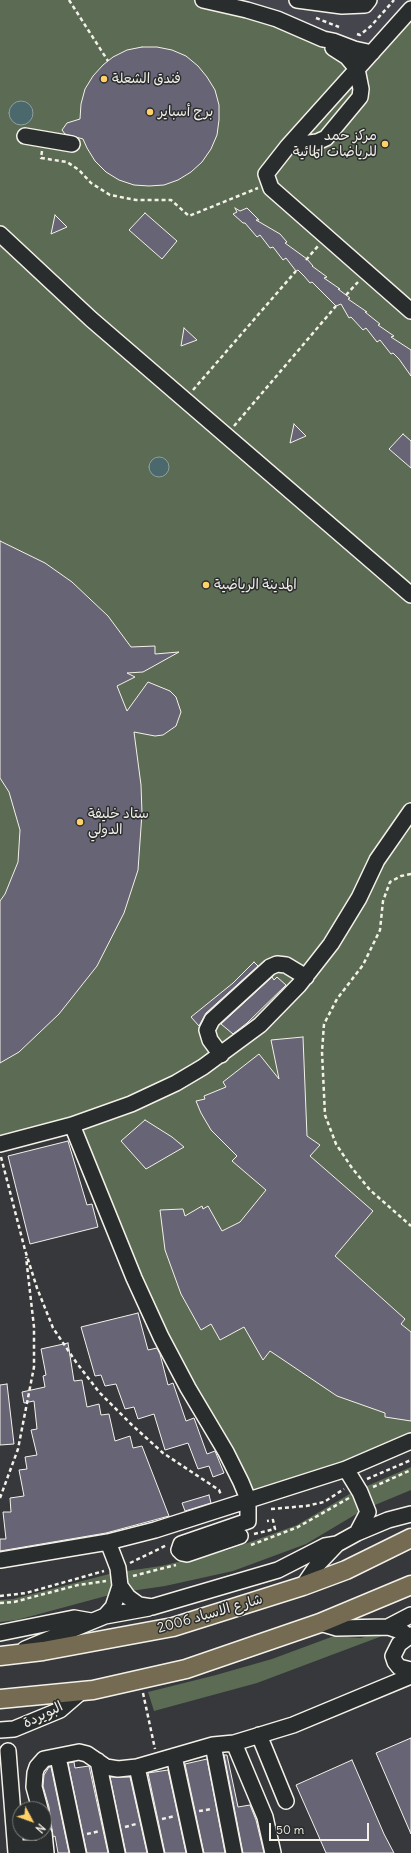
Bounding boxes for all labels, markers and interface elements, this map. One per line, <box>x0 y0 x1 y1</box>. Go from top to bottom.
place label: فندق الشعلة <box>112 71 181 87</box>
marker: فندق الشعلة <box>99 74 109 84</box>
place label: برج أسباير <box>158 104 213 120</box>
marker: برج أسباير <box>145 107 155 117</box>
place label: مركز حمد للرياضات المائية <box>293 128 377 160</box>
marker: مركز حمد للرياضات المائية <box>380 139 390 149</box>
place label: المدينة الرياضية <box>214 577 297 593</box>
marker: المدينة الرياضية <box>201 580 211 590</box>
place label: ستاد خليفة الدولي <box>88 806 149 838</box>
marker: ستاد خليفة الدولي <box>75 817 85 827</box>
street label: شارع الاسياد 2006 <box>155 1591 265 1637</box>
street label: البويردة <box>20 1698 66 1732</box>
north arrow <box>12 1801 52 1841</box>
scale bar <box>271 1815 371 1841</box>
text: N <box>33 1821 48 1836</box>
text: 50 m <box>276 1822 304 1837</box>

